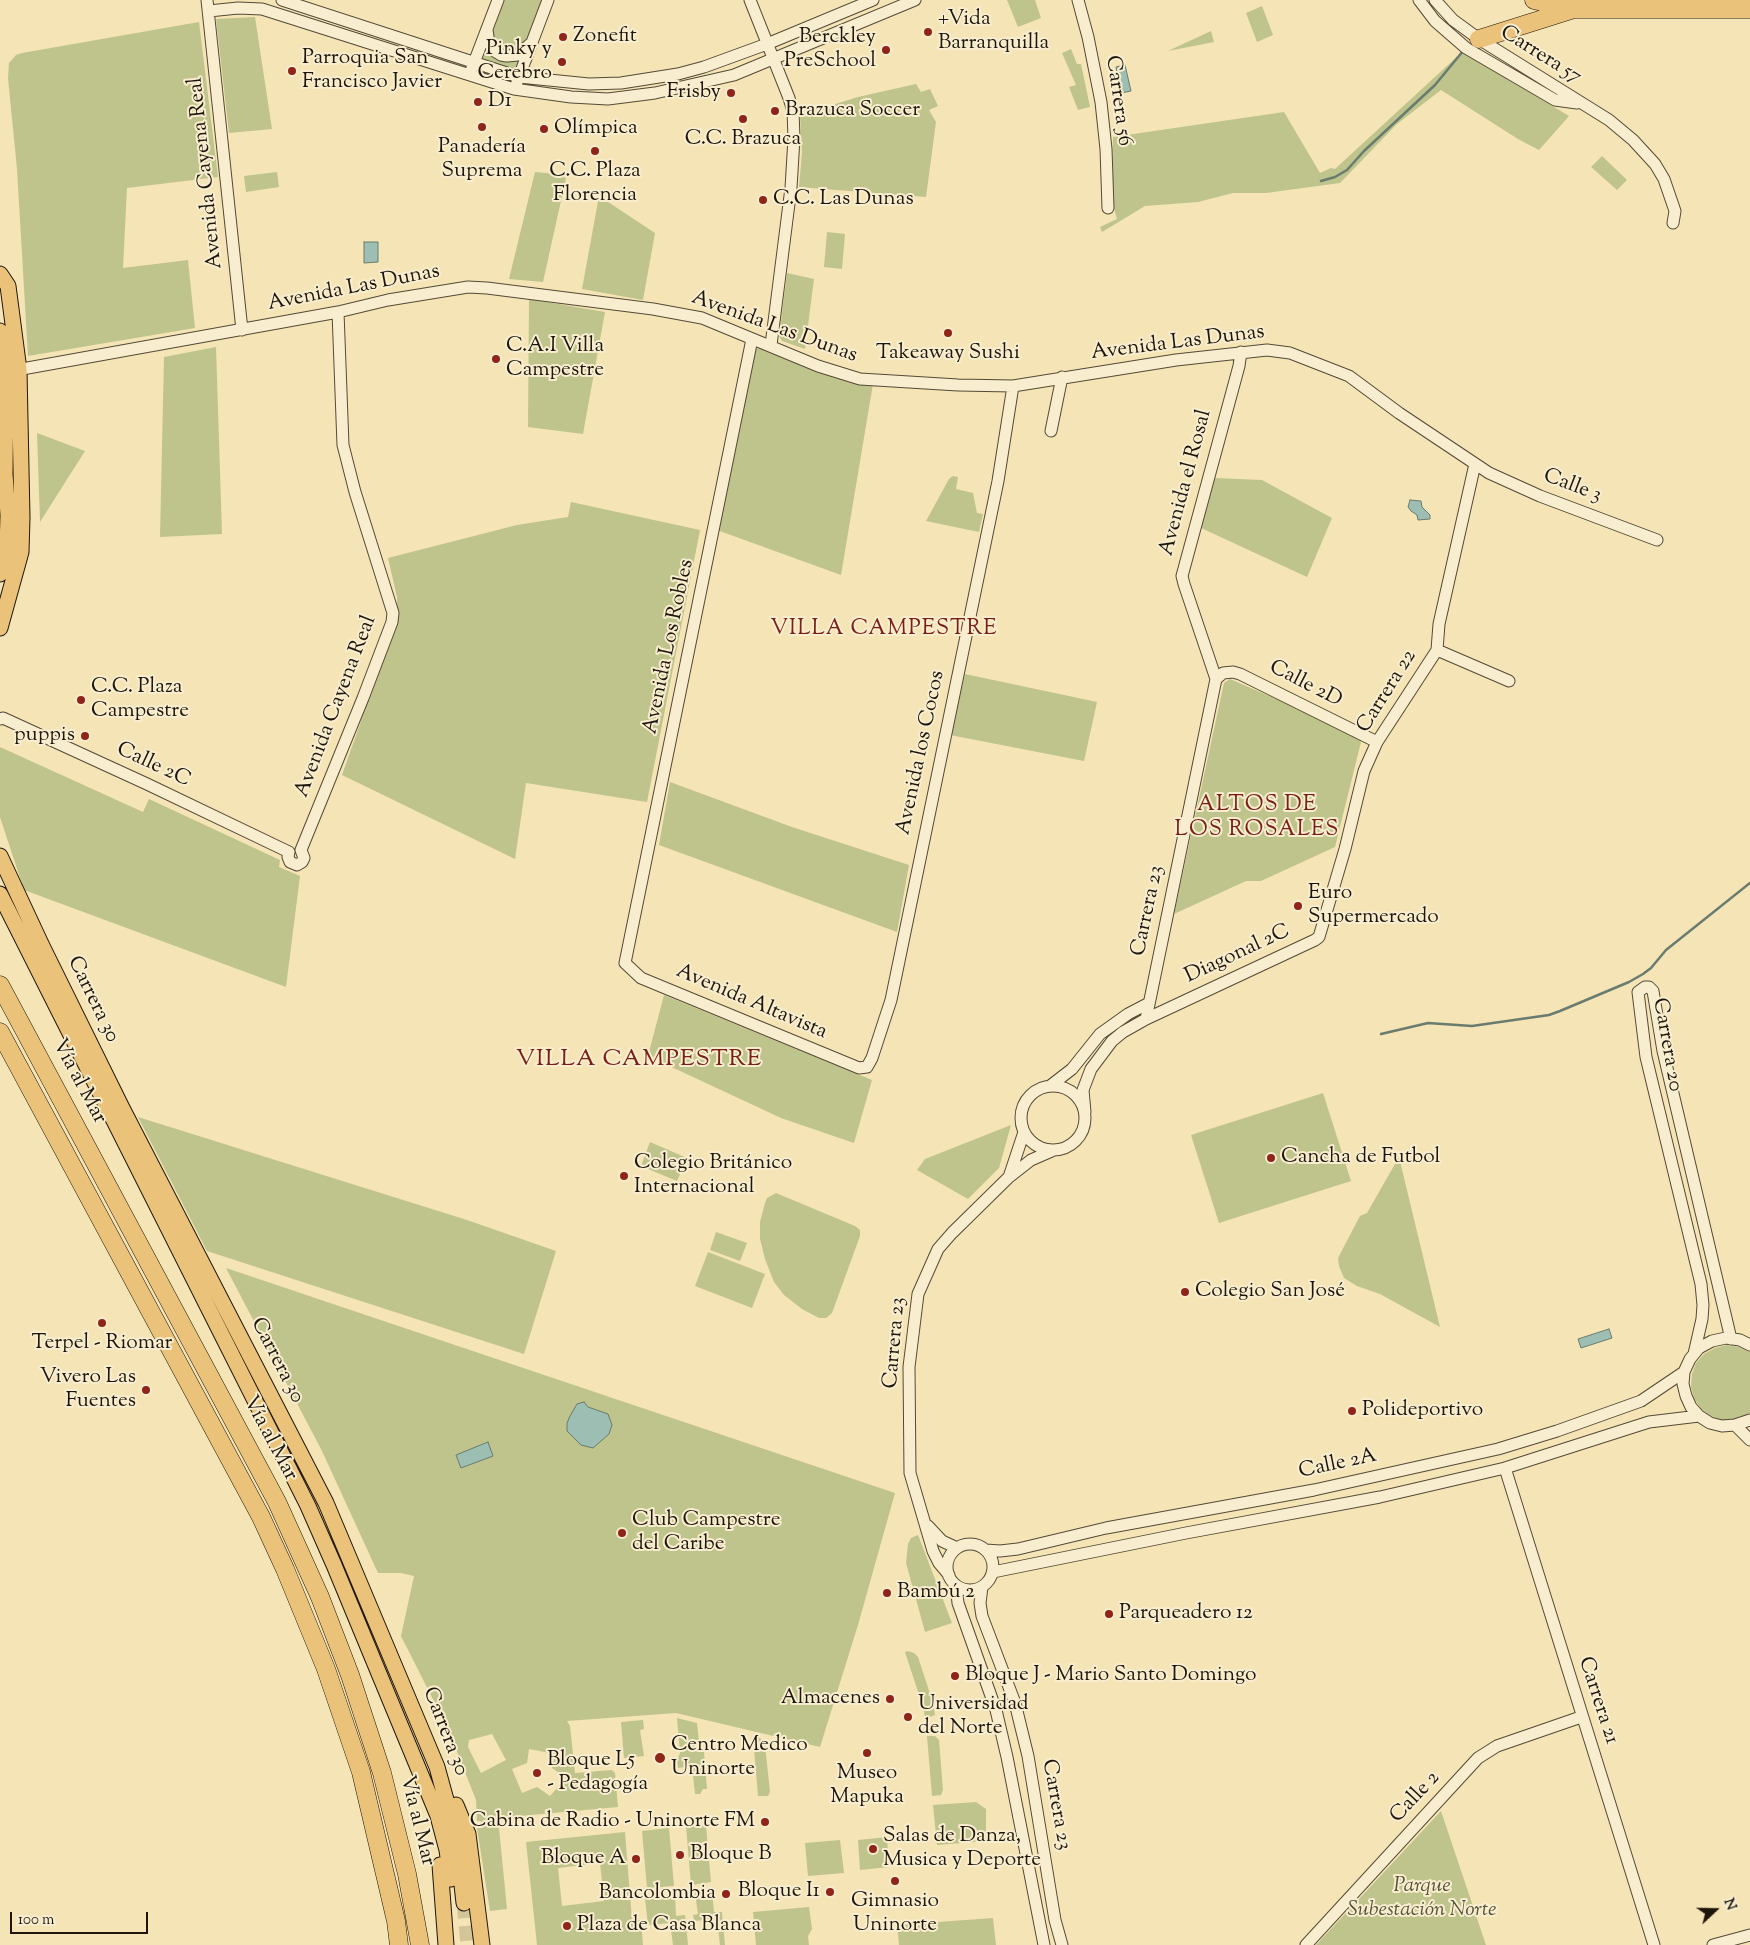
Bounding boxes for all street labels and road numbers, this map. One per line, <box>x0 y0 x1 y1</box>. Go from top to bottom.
street label: Carrera 57 <box>1495 21 1585 91</box>
street label: Carrera 56 <box>1098 54 1136 148</box>
street label: Avenida Cayena Real <box>184 76 230 270</box>
street label: Avenida Las Dunas <box>266 260 442 318</box>
street label: Avenida Las Dunas <box>688 286 860 370</box>
street label: Avenida Las Dunas <box>1090 321 1266 367</box>
street label: Avenida el Rosal <box>1155 407 1219 559</box>
street label: Calle 3 <box>1539 464 1605 510</box>
street label: Avenida Los Robles <box>639 557 701 737</box>
street label: Avenida Cayena Real <box>291 613 383 801</box>
street label: Carrera 22 <box>1353 646 1423 738</box>
street label: Calle 2D <box>1264 656 1346 714</box>
street label: Avenida los Cocos <box>892 669 952 837</box>
street label: Calle 2C <box>112 738 194 794</box>
street label: Carrera 23 <box>1127 863 1171 959</box>
street label: Diagonal 2C <box>1182 920 1294 990</box>
street label: Carrera 30 <box>60 953 124 1047</box>
street label: Avenida Altavista <box>672 960 830 1046</box>
street label: Carrera 20 <box>1645 996 1687 1094</box>
street label: Vía al Mar <box>45 1035 111 1129</box>
street label: Carrera 23 <box>879 1296 913 1390</box>
street label: Carrera 30 <box>244 1314 308 1408</box>
street label: Vía al Mar <box>236 1392 302 1486</box>
street label: Calle 2A <box>1297 1444 1379 1486</box>
street label: Carrera 21 <box>1571 1654 1623 1748</box>
street label: Carrera 30 <box>416 1684 472 1780</box>
street label: Carrera 23 <box>1035 1758 1075 1852</box>
street label: Calle 2 <box>1386 1767 1446 1829</box>
street label: Vía al Mar <box>393 1773 439 1869</box>

